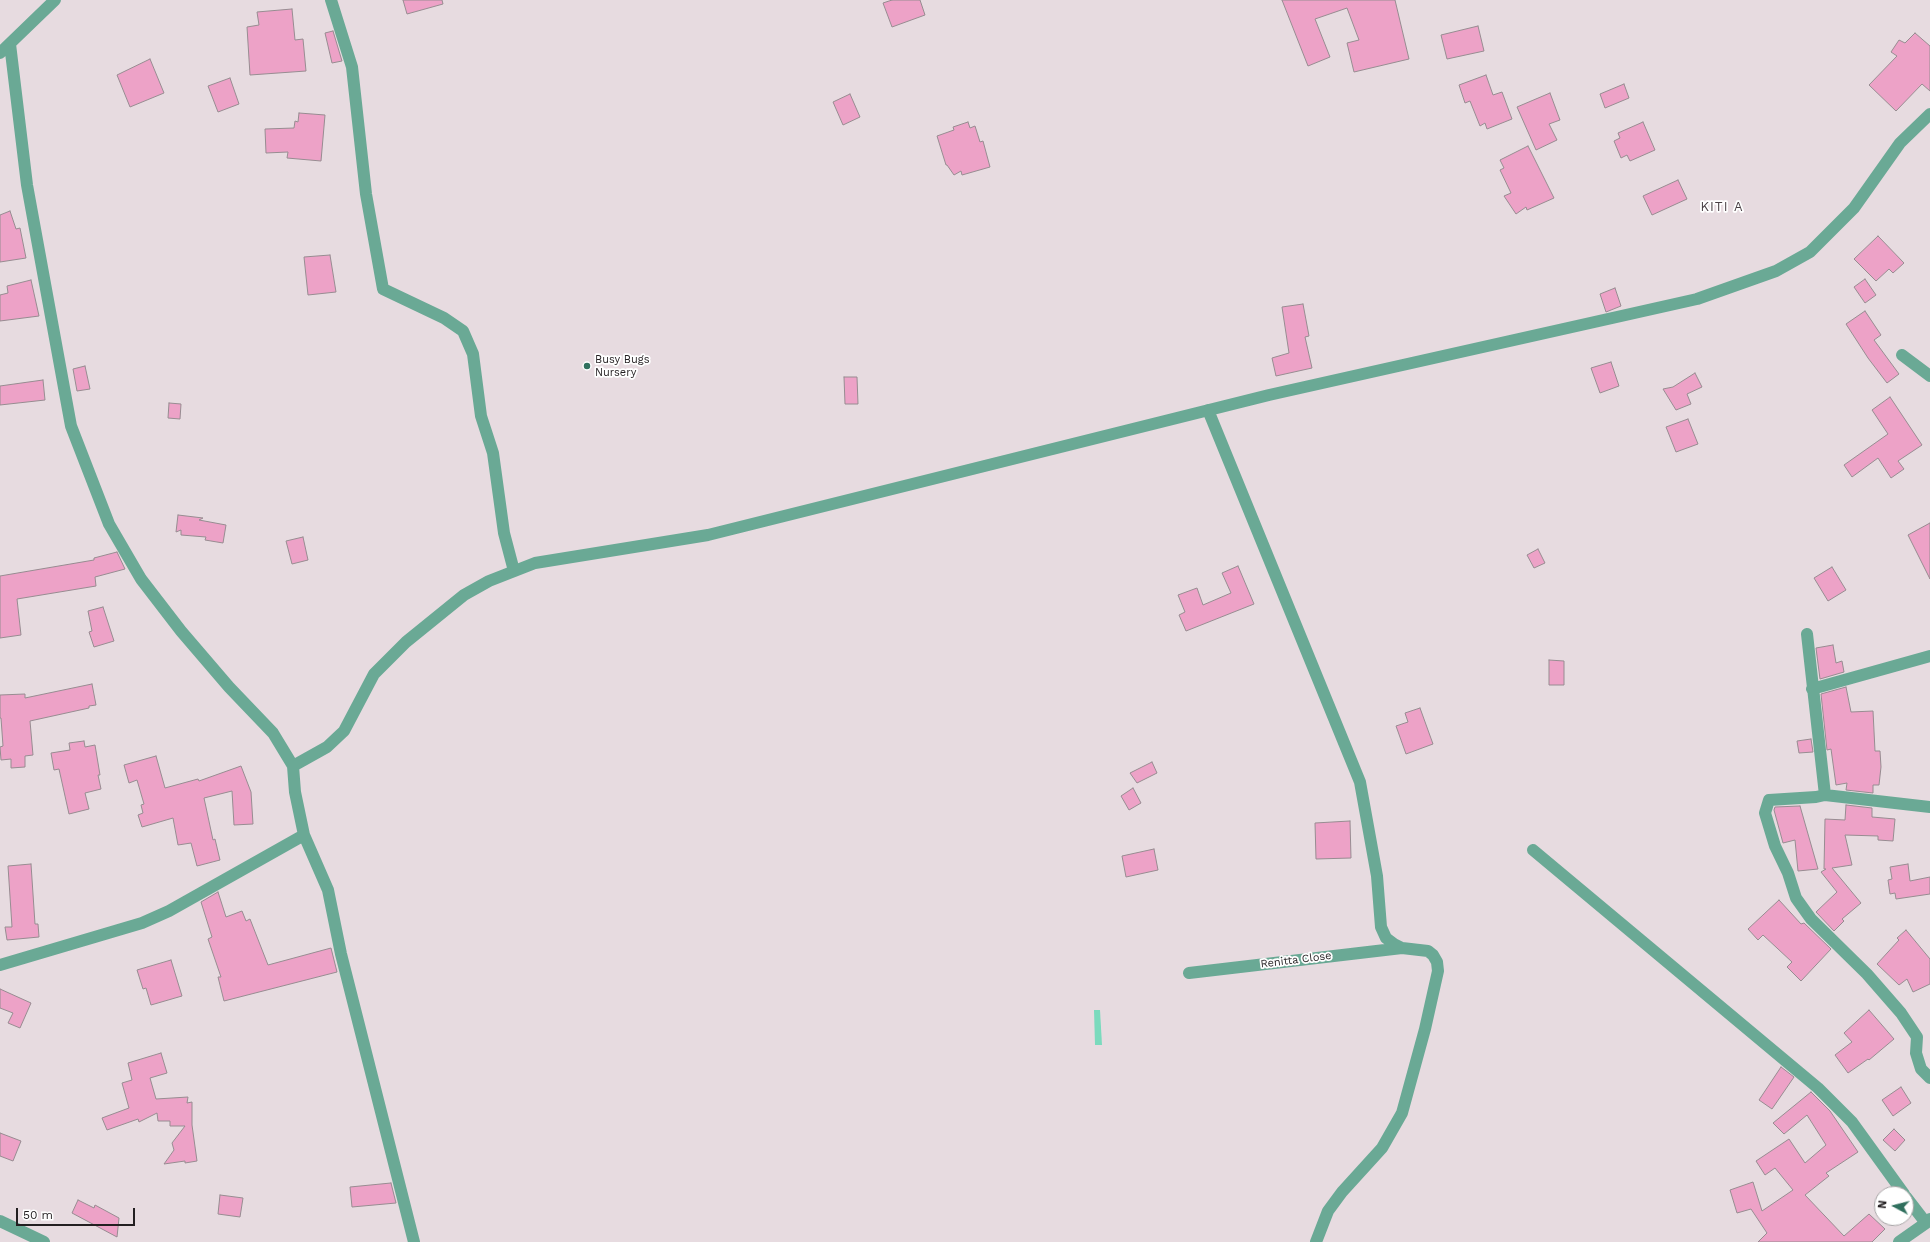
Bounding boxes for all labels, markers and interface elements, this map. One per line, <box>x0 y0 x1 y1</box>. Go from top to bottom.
district label: KITI A <box>1700 199 1744 215</box>
place label: Busy Bugs Nursery <box>595 353 649 379</box>
marker: Busy Bugs Nursery <box>582 361 592 371</box>
street label: Renitta Close <box>1260 949 1332 971</box>
north arrow <box>1874 1186 1914 1226</box>
scale bar <box>18 1200 137 1226</box>
text: N <box>1876 1200 1890 1209</box>
text: 50 m <box>23 1208 53 1222</box>

